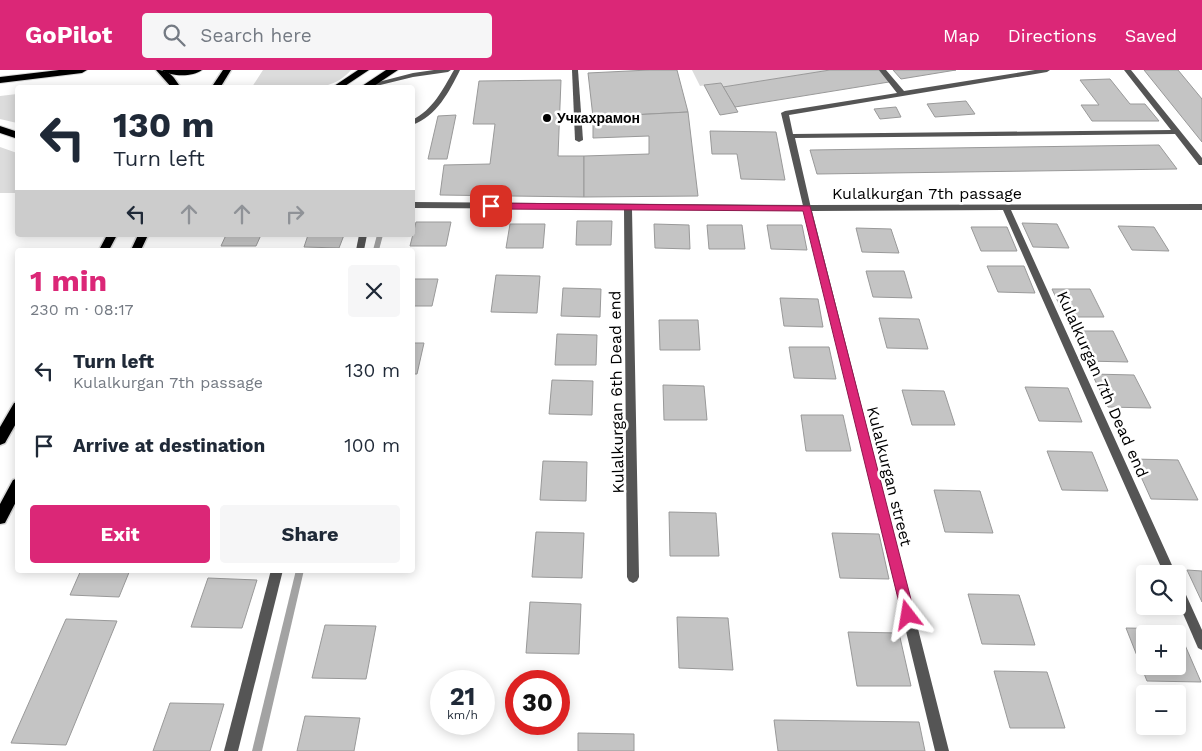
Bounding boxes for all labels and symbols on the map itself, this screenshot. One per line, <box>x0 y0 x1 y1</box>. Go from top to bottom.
place label: Учкахрамон <box>557 110 640 126</box>
marker: Учкахрамон <box>541 112 553 124</box>
street label: Kulalkurgan 7th passage <box>832 184 1022 203</box>
pin <box>470 185 512 227</box>
street label: Kulalkurgan 7th Dead end <box>1053 288 1152 480</box>
street label: Kulalkurgan 6th Dead end <box>605 290 628 494</box>
street label: Kulalkurgan street <box>863 404 916 548</box>
position arrow <box>881 588 933 640</box>
speed limit sign: 30 <box>505 670 570 735</box>

